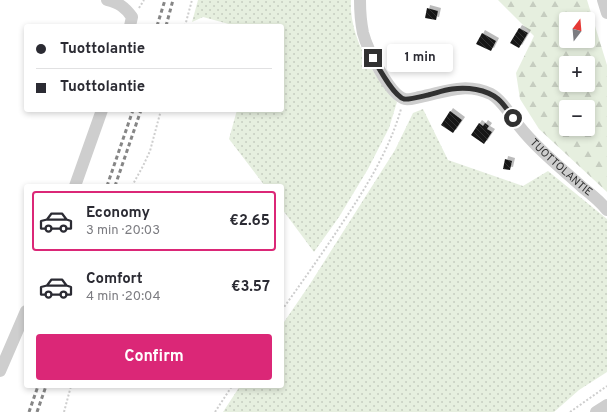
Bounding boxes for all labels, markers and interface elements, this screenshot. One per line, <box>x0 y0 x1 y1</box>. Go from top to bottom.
north arrow <box>559 12 595 48</box>
map controls <box>559 12 595 136</box>
text: Tuottolantie <box>60 40 145 59</box>
callout: 1 min <box>387 44 453 72</box>
route end <box>364 49 382 67</box>
text: 1 min <box>404 50 436 66</box>
button: + <box>559 56 595 92</box>
text: Tuottolantie <box>60 78 145 97</box>
button: − <box>559 100 595 136</box>
route start <box>504 109 522 127</box>
street label: TUOTTOLANTIE <box>527 136 595 199</box>
icon: car <box>38 203 74 239</box>
text: Economy <box>86 204 150 223</box>
text: €2.65 <box>229 212 270 231</box>
text: 3 min · 20:03 <box>86 223 160 239</box>
icon: car <box>38 269 74 305</box>
text: Comfort <box>86 270 143 289</box>
text: €3.57 <box>231 278 270 297</box>
text: 4 min · 20:04 <box>86 289 161 305</box>
button: Confirm <box>36 334 272 380</box>

